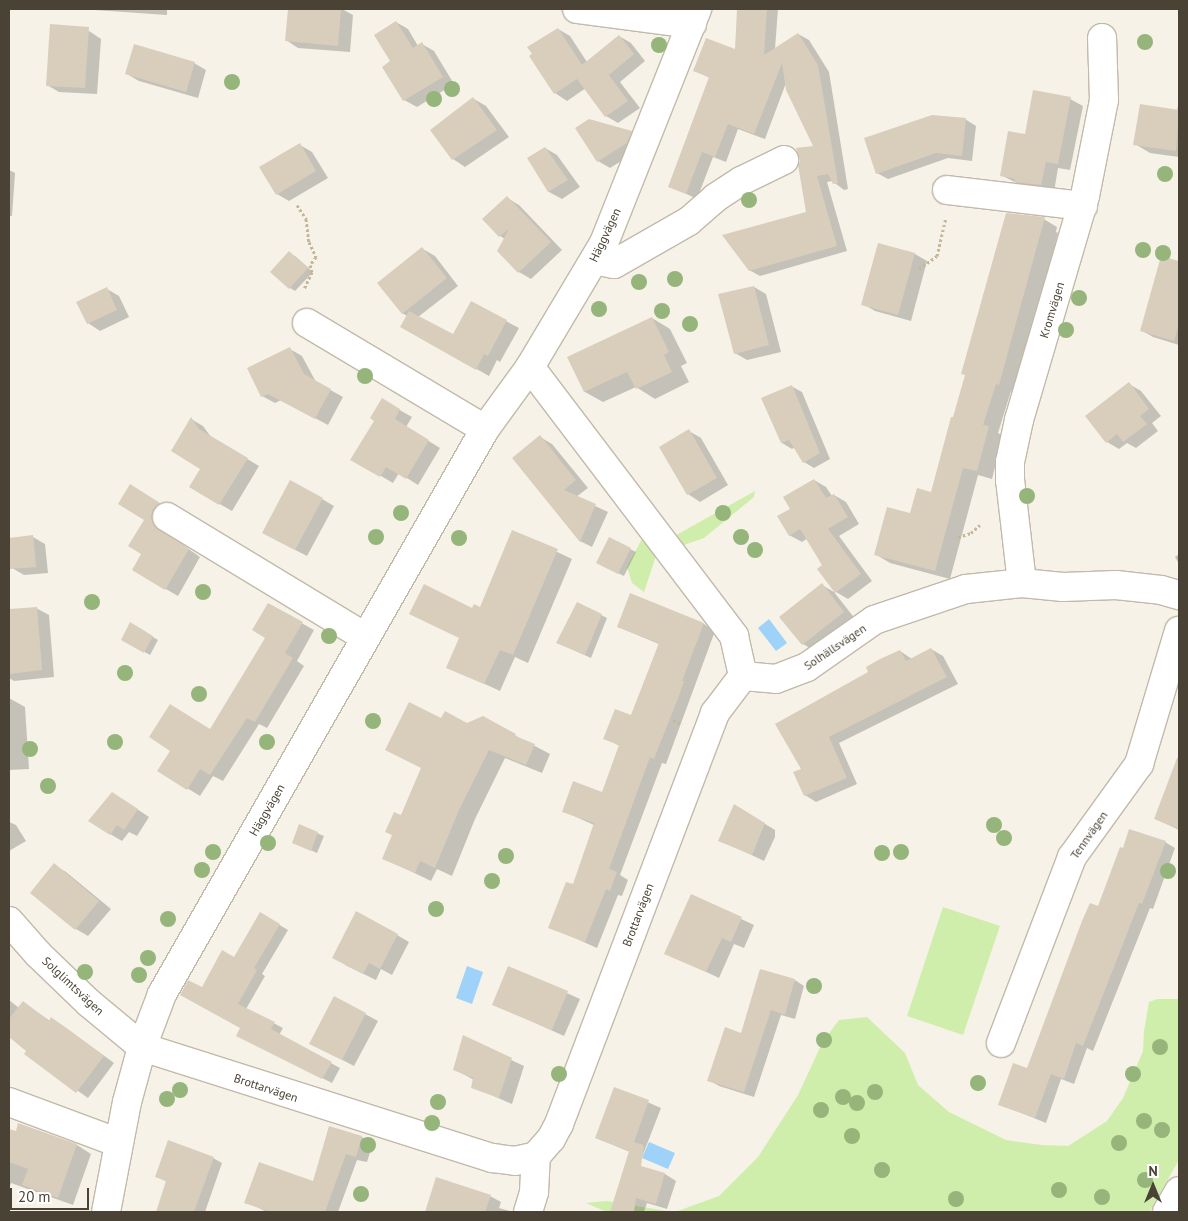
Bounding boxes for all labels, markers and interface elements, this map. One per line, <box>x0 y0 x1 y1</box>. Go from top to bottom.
street label: Häggvägen <box>586 206 624 264</box>
street label: Kromvägen <box>1037 280 1067 340</box>
street label: Solhällsvägen <box>801 621 869 673</box>
street label: Häggvägen <box>246 781 288 839</box>
street label: Tennvägen <box>1067 808 1111 862</box>
street label: Brottarvägen <box>619 881 657 949</box>
street label: Solglimtsvägen <box>39 954 107 1018</box>
street label: Brottarvägen <box>232 1071 300 1105</box>
north arrow <box>1128 1161 1178 1211</box>
text: N <box>1148 1162 1158 1180</box>
scale bar <box>12 1178 91 1210</box>
text: 20 m <box>18 1187 51 1206</box>

